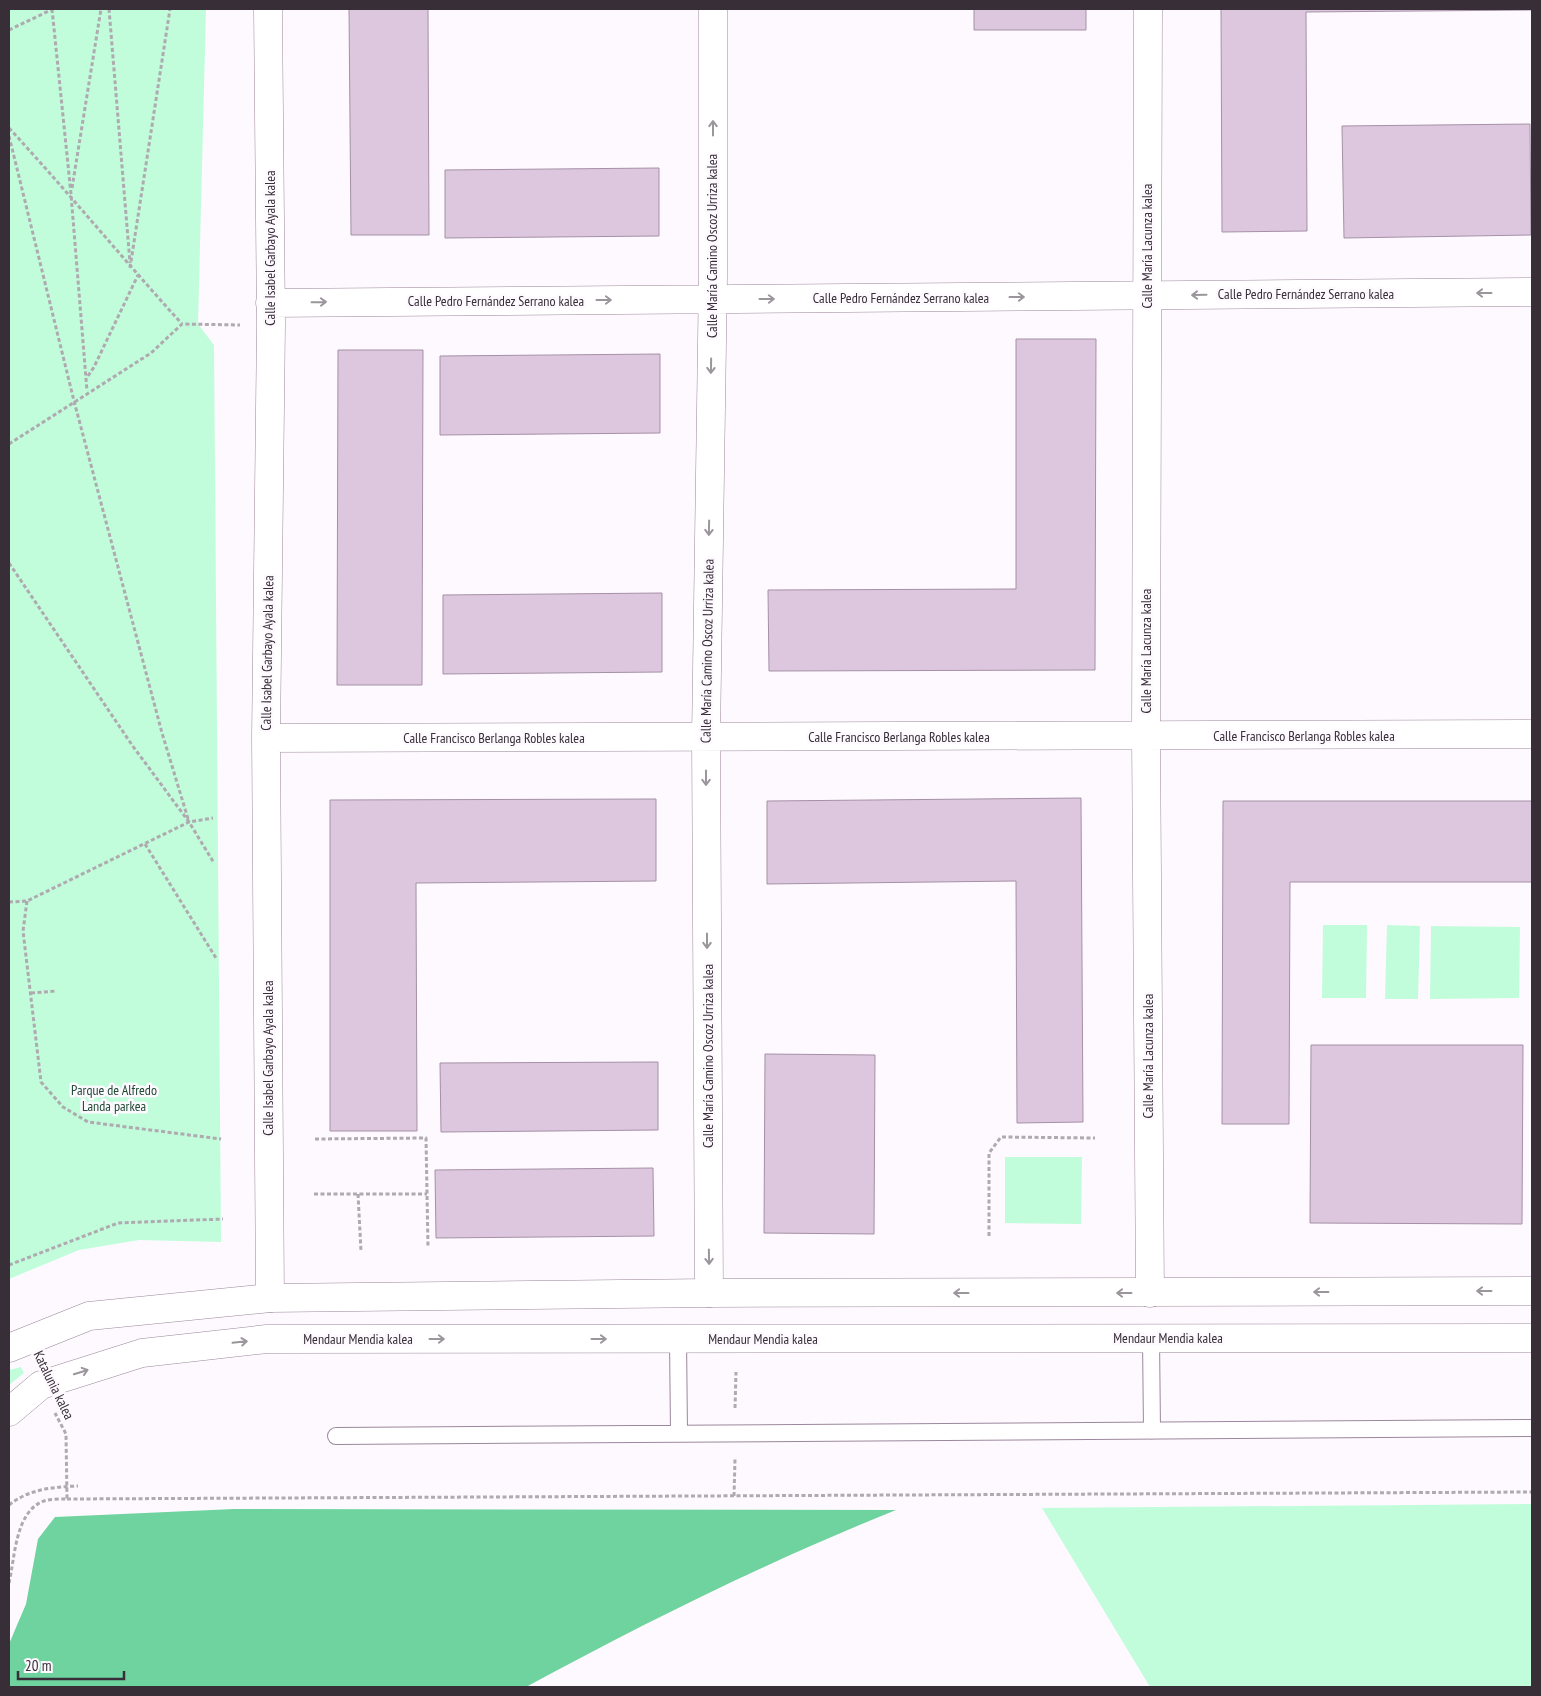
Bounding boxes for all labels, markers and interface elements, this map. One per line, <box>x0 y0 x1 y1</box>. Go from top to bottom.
one-way arrow <box>708 120 718 136</box>
street label: Calle María Camino Oscoz Urriza kalea <box>703 154 721 338</box>
street label: Calle Isabel Garbayo Ayala kalea <box>261 170 279 326</box>
street label: Calle María Lacunza kalea <box>1138 184 1156 308</box>
street label: Calle Pedro Fernández Serrano kalea <box>1218 285 1394 303</box>
one-way arrow <box>1476 288 1492 298</box>
street label: Calle Pedro Fernández Serrano kalea <box>813 289 989 307</box>
one-way arrow <box>1191 290 1207 300</box>
street label: Calle Pedro Fernández Serrano kalea <box>408 292 584 310</box>
one-way arrow <box>1008 292 1024 302</box>
one-way arrow <box>758 294 774 304</box>
one-way arrow <box>596 295 612 305</box>
one-way arrow <box>310 297 327 307</box>
one-way arrow <box>707 357 716 373</box>
one-way arrow <box>704 520 714 536</box>
street label: Calle María Camino Oscoz Urriza kalea <box>696 559 718 743</box>
street label: Calle Isabel Garbayo Ayala kalea <box>257 575 277 731</box>
street label: Calle María Lacunza kalea <box>1137 589 1155 713</box>
street label: Calle Francisco Berlanga Robles kalea <box>1213 727 1395 745</box>
street label: Calle Francisco Berlanga Robles kalea <box>808 728 990 746</box>
street label: Calle Francisco Berlanga Robles kalea <box>403 729 585 747</box>
one-way arrow <box>701 770 711 786</box>
one-way arrow <box>702 932 712 948</box>
street label: Calle María Camino Oscoz Urriza kalea <box>699 964 717 1148</box>
street label: Calle Isabel Garbayo Ayala kalea <box>259 980 277 1136</box>
street label: Calle María Lacunza kalea <box>1139 994 1157 1118</box>
park label: Parque de Alfredo Landa parkea <box>71 1081 157 1115</box>
one-way arrow <box>704 1249 714 1265</box>
one-way arrow <box>1476 1286 1492 1296</box>
one-way arrow <box>1313 1287 1330 1297</box>
one-way arrow <box>953 1288 970 1298</box>
one-way arrow <box>1116 1288 1132 1298</box>
street label: Mendaur Mendia kalea <box>1113 1329 1223 1347</box>
street label: Mendaur Mendia kalea <box>303 1330 413 1348</box>
street label: Mendaur Mendia kalea <box>708 1330 818 1348</box>
one-way arrow <box>428 1334 445 1344</box>
one-way arrow <box>591 1334 607 1344</box>
one-way arrow <box>231 1337 247 1347</box>
street label: Katalunia kalea <box>30 1348 78 1422</box>
one-way arrow <box>72 1367 88 1377</box>
scale bar <box>18 1648 124 1680</box>
text: 20 m <box>25 1656 51 1675</box>

